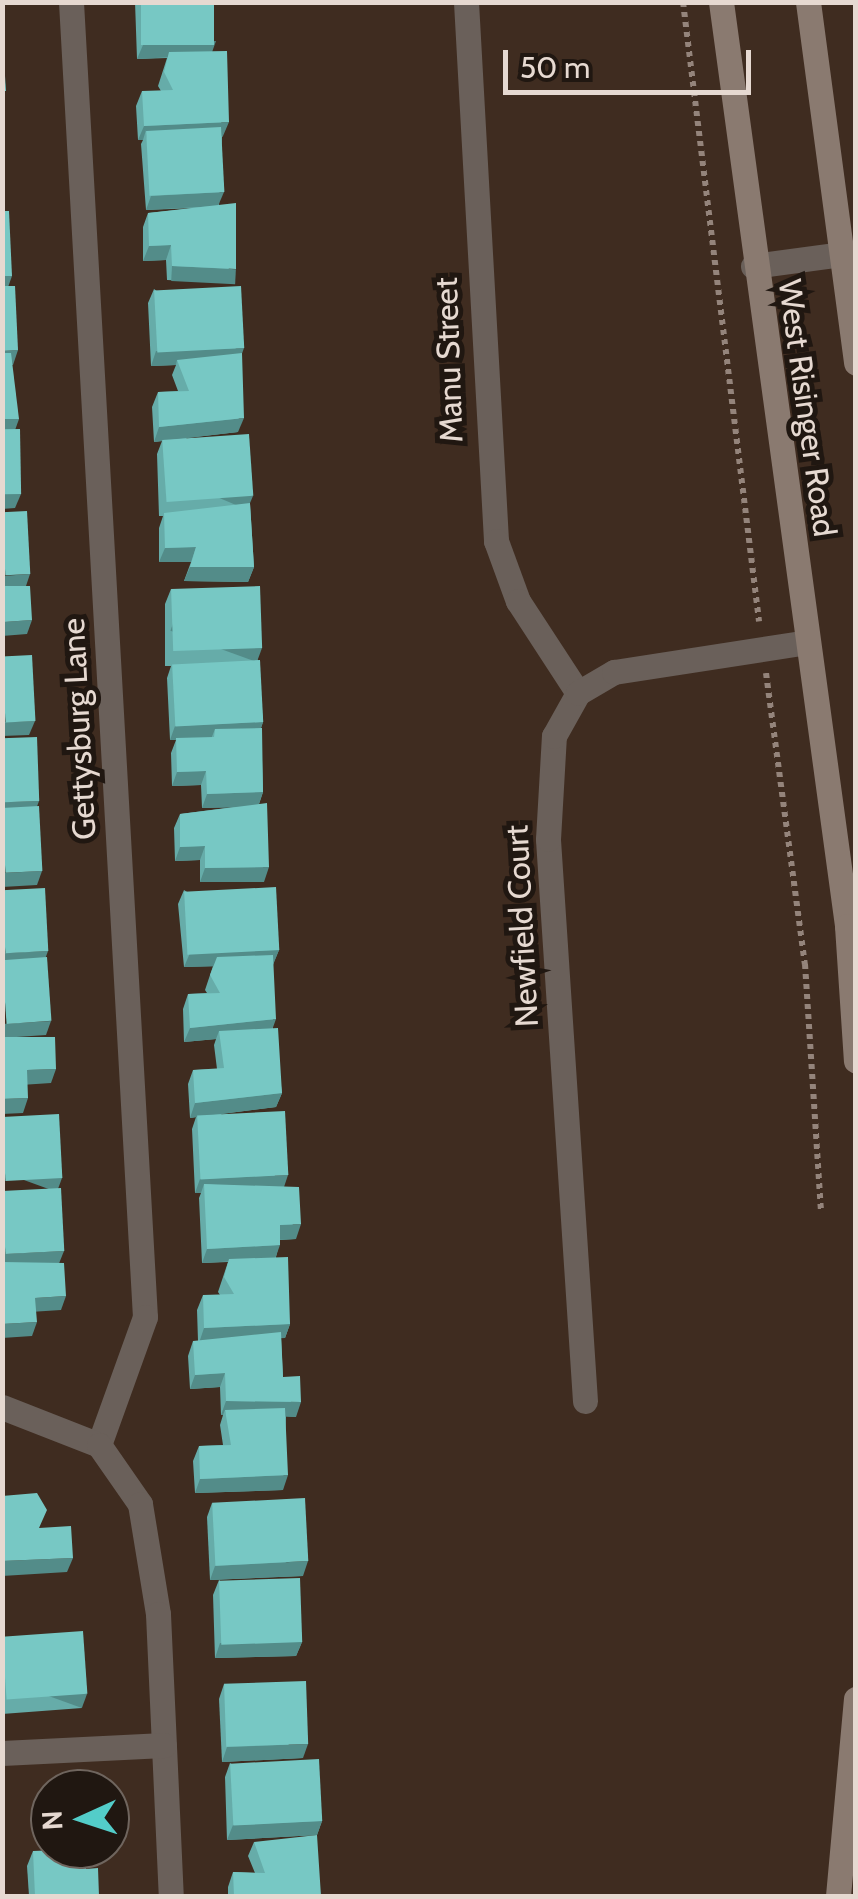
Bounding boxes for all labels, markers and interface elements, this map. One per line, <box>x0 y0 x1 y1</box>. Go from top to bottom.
scale bar <box>508 30 756 92</box>
text: 50 m <box>520 49 590 86</box>
street label: Manu Street <box>427 277 471 443</box>
street label: West Risinger Road <box>770 277 844 539</box>
street label: Gettysburg Lane <box>54 617 104 841</box>
street label: Newfield Court <box>498 824 546 1028</box>
north arrow <box>30 1769 130 1869</box>
text: N <box>35 1810 70 1831</box>

